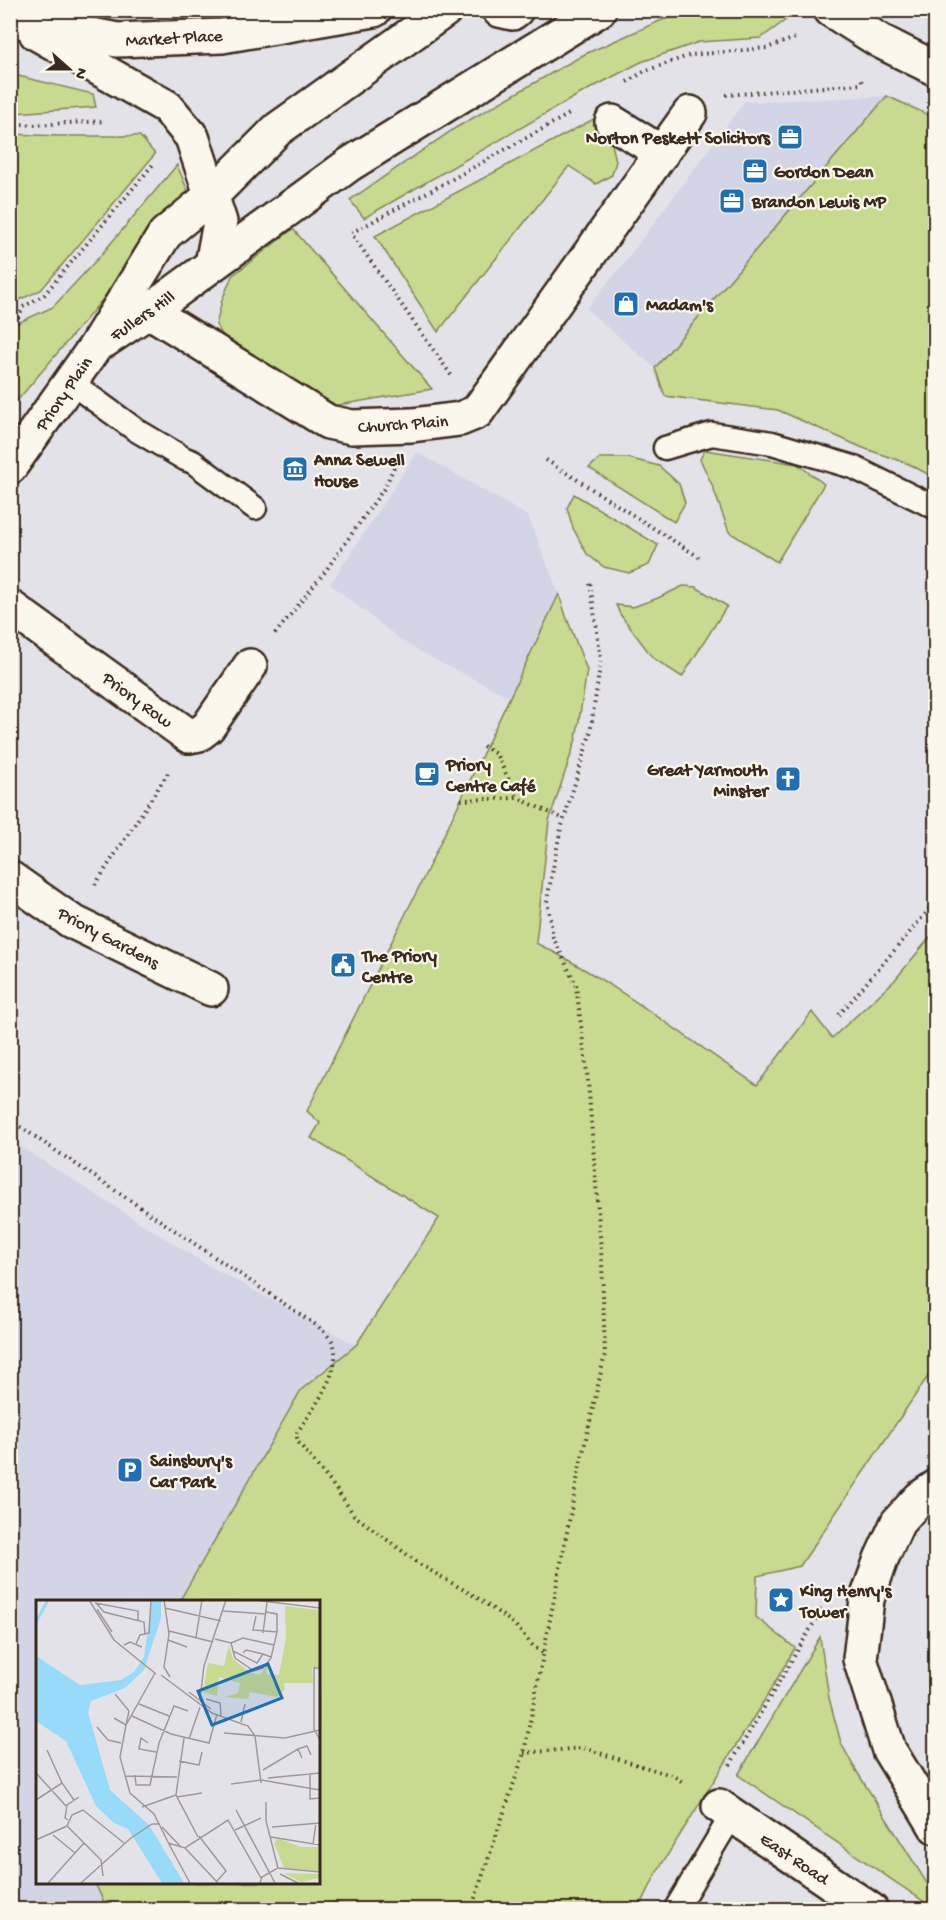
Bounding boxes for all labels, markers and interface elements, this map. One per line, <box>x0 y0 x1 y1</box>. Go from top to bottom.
street label: Market Place <box>125 26 224 53</box>
north arrow <box>39 39 99 99</box>
text: N <box>69 65 90 82</box>
office icon: Norton Peskett Solicitors <box>775 122 805 152</box>
place label: Norton Peskett Solicitors <box>586 129 771 150</box>
office icon: Gordon Dean <box>740 156 770 186</box>
place label: Gordon Dean <box>774 163 874 184</box>
office icon: Brandon Lewis MP <box>717 186 747 216</box>
place label: Brandon Lewis MP <box>751 193 887 214</box>
street label: Fullers Hill <box>106 287 180 348</box>
shop icon: Madam's <box>611 289 641 319</box>
place label: Madam's <box>646 296 714 317</box>
street label: Priory Plain <box>31 353 98 436</box>
street label: Church Plain <box>357 412 450 439</box>
place label: Anna Sewell House <box>313 451 405 493</box>
museum icon: Anna Sewell House <box>280 454 310 484</box>
street label: Priory Row <box>96 668 176 734</box>
place label: Priory Centre Café <box>445 756 536 798</box>
cafe icon: Priory Centre Café <box>412 759 442 789</box>
place label: Great Yarmouth Minster <box>647 761 771 803</box>
church icon: Great Yarmouth Minster <box>773 764 803 794</box>
street label: Priory Gardens <box>53 903 163 975</box>
place label: The Priory Centre <box>360 947 437 989</box>
public building icon: The Priory Centre <box>328 950 358 980</box>
place label: Sainsbury's Car Park <box>149 1452 233 1494</box>
parking icon: Sainsbury's Car Park <box>115 1455 145 1485</box>
place label: King Henry's Tower <box>798 1582 893 1624</box>
place icon: King Henry's Tower <box>766 1585 796 1615</box>
inset map <box>36 1600 320 1884</box>
street label: East Road <box>755 1829 833 1892</box>

